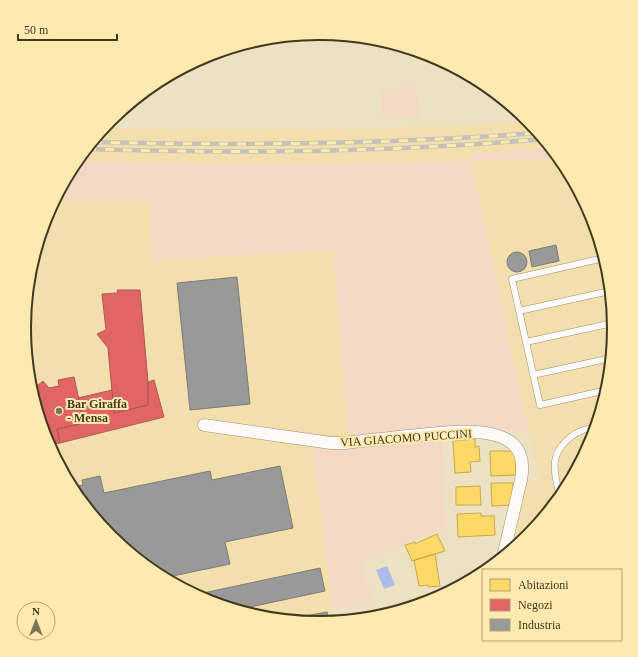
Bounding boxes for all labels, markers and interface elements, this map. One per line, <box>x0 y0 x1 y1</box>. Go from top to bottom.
scale bar <box>18 16 117 42</box>
text: 50 m <box>24 23 49 37</box>
place label: Bar Giraffa - Mensa <box>67 397 127 425</box>
marker: Bar Giraffa - Mensa <box>54 406 64 416</box>
street label: VIA GIACOMO PUCCINI <box>340 426 472 450</box>
legend <box>482 569 622 641</box>
text: Abitazioni <box>518 578 569 592</box>
text: Negozi <box>518 598 553 612</box>
north arrow <box>16 601 56 641</box>
text: N <box>32 605 40 617</box>
text: Industria <box>518 618 561 632</box>

